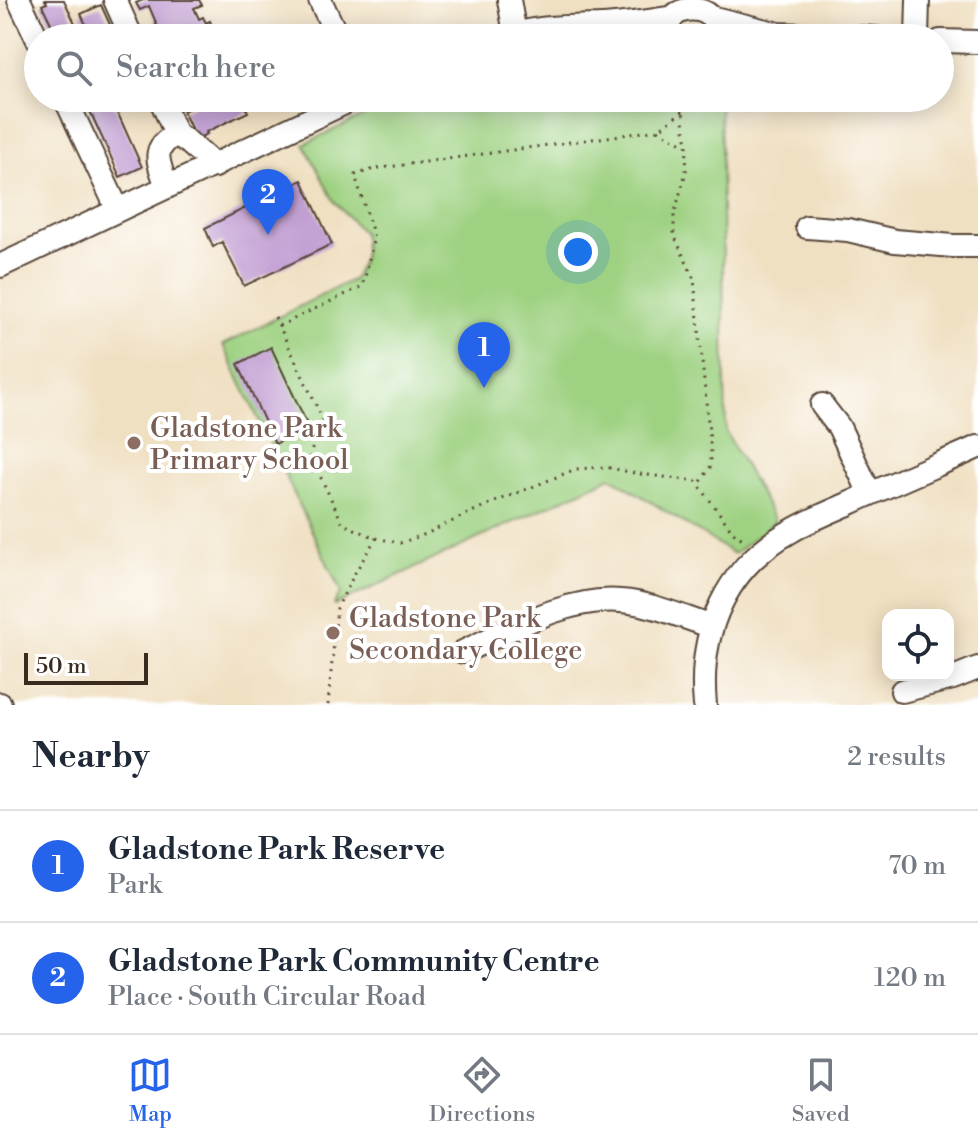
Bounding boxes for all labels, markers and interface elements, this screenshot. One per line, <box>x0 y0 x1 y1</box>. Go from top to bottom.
search box <box>24 24 954 112</box>
icon: search <box>52 46 96 90</box>
text: Search here <box>116 49 276 87</box>
pin: 2 <box>242 169 294 235</box>
your location <box>558 232 598 272</box>
pin: 1 <box>458 322 510 388</box>
place label: Gladstone Park Primary School <box>150 411 349 478</box>
marker: Gladstone Park Primary School <box>125 434 143 452</box>
place label: Gladstone Park Secondary College <box>349 601 582 668</box>
map controls <box>882 609 954 681</box>
button: locate <box>882 609 954 681</box>
marker: Gladstone Park Secondary College <box>324 624 342 642</box>
scale bar <box>24 649 148 685</box>
text: 50 m <box>36 653 87 680</box>
text: Nearby <box>32 736 150 778</box>
text: 2 results <box>847 741 946 773</box>
text: Gladstone Park Reserve <box>108 831 445 869</box>
text: 1 <box>52 850 64 882</box>
text: 70 m <box>888 850 946 882</box>
text: Park <box>108 869 162 901</box>
text: Gladstone Park Community Centre <box>108 943 600 981</box>
text: 2 <box>50 962 66 994</box>
text: 120 m <box>874 962 946 994</box>
text: Place · South Circular Road <box>108 981 426 1013</box>
tab: Map <box>128 1053 172 1128</box>
tab: Directions <box>429 1053 535 1128</box>
tab: Saved <box>792 1053 850 1128</box>

